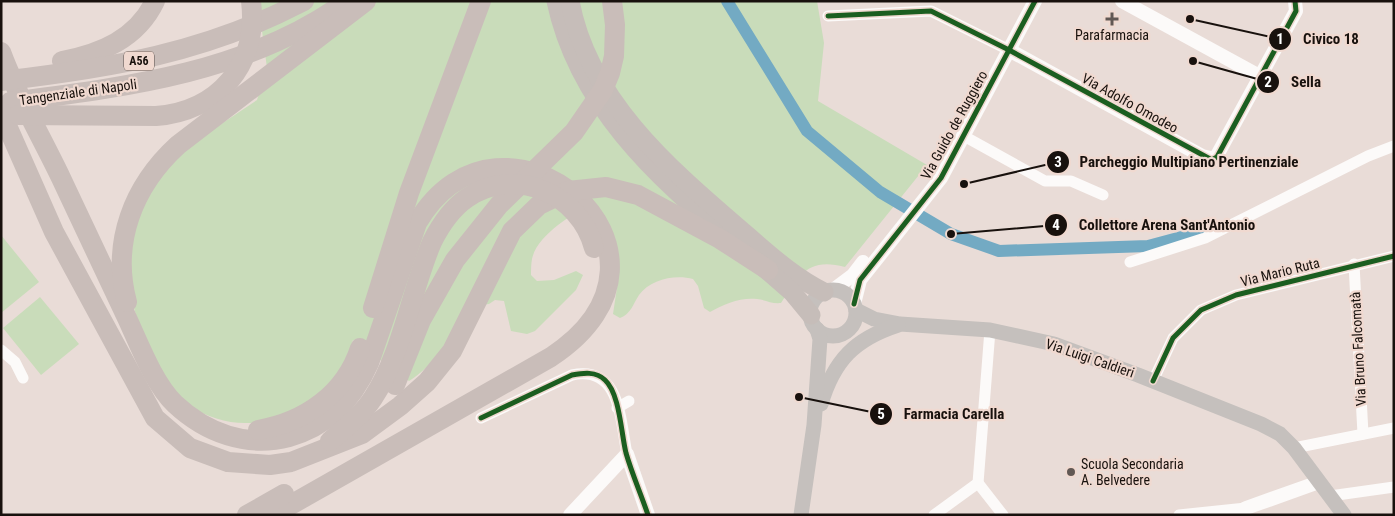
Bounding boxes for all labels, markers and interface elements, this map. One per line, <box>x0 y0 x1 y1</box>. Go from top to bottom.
marker: Parafarmacia <box>1106 13 1118 25</box>
callout: Civico 18 <box>1268 24 1369 54</box>
place label: Parafarmacia <box>1075 27 1149 43</box>
text: 1 <box>1276 30 1284 48</box>
text: Civico 18 <box>1303 30 1359 48</box>
road number: A56 <box>124 51 154 70</box>
callout: Sella <box>1256 67 1331 97</box>
street label: Via Guido de Ruggiero <box>917 68 991 182</box>
street label: Via Adolfo Omodeo <box>1079 70 1181 136</box>
text: 2 <box>1264 73 1272 91</box>
text: Sella <box>1291 73 1321 91</box>
street label: Tangenziale di Napoli <box>18 76 138 108</box>
callout: Parcheggio Multipiano Pertinenziale <box>1045 147 1309 177</box>
text: 3 <box>1054 153 1062 171</box>
text: Parcheggio Multipiano Pertinenziale <box>1080 153 1298 171</box>
callout: Collettore Arena Sant'Antonio <box>1044 210 1266 240</box>
text: 4 <box>1052 216 1060 234</box>
text: Collettore Arena Sant'Antonio <box>1079 216 1255 234</box>
street label: Via Mario Ruta <box>1239 254 1321 290</box>
street label: Via Bruno Falcomatà <box>1347 291 1369 407</box>
street label: Via Luigi Caldieri <box>1044 335 1136 381</box>
callout: Farmacia Carella <box>869 399 1014 429</box>
text: 5 <box>877 405 885 423</box>
text: Farmacia Carella <box>904 405 1004 423</box>
place label: Scuola Secondaria A. Belvedere <box>1081 456 1184 488</box>
marker: Scuola Secondaria A. Belvedere <box>1065 466 1077 478</box>

